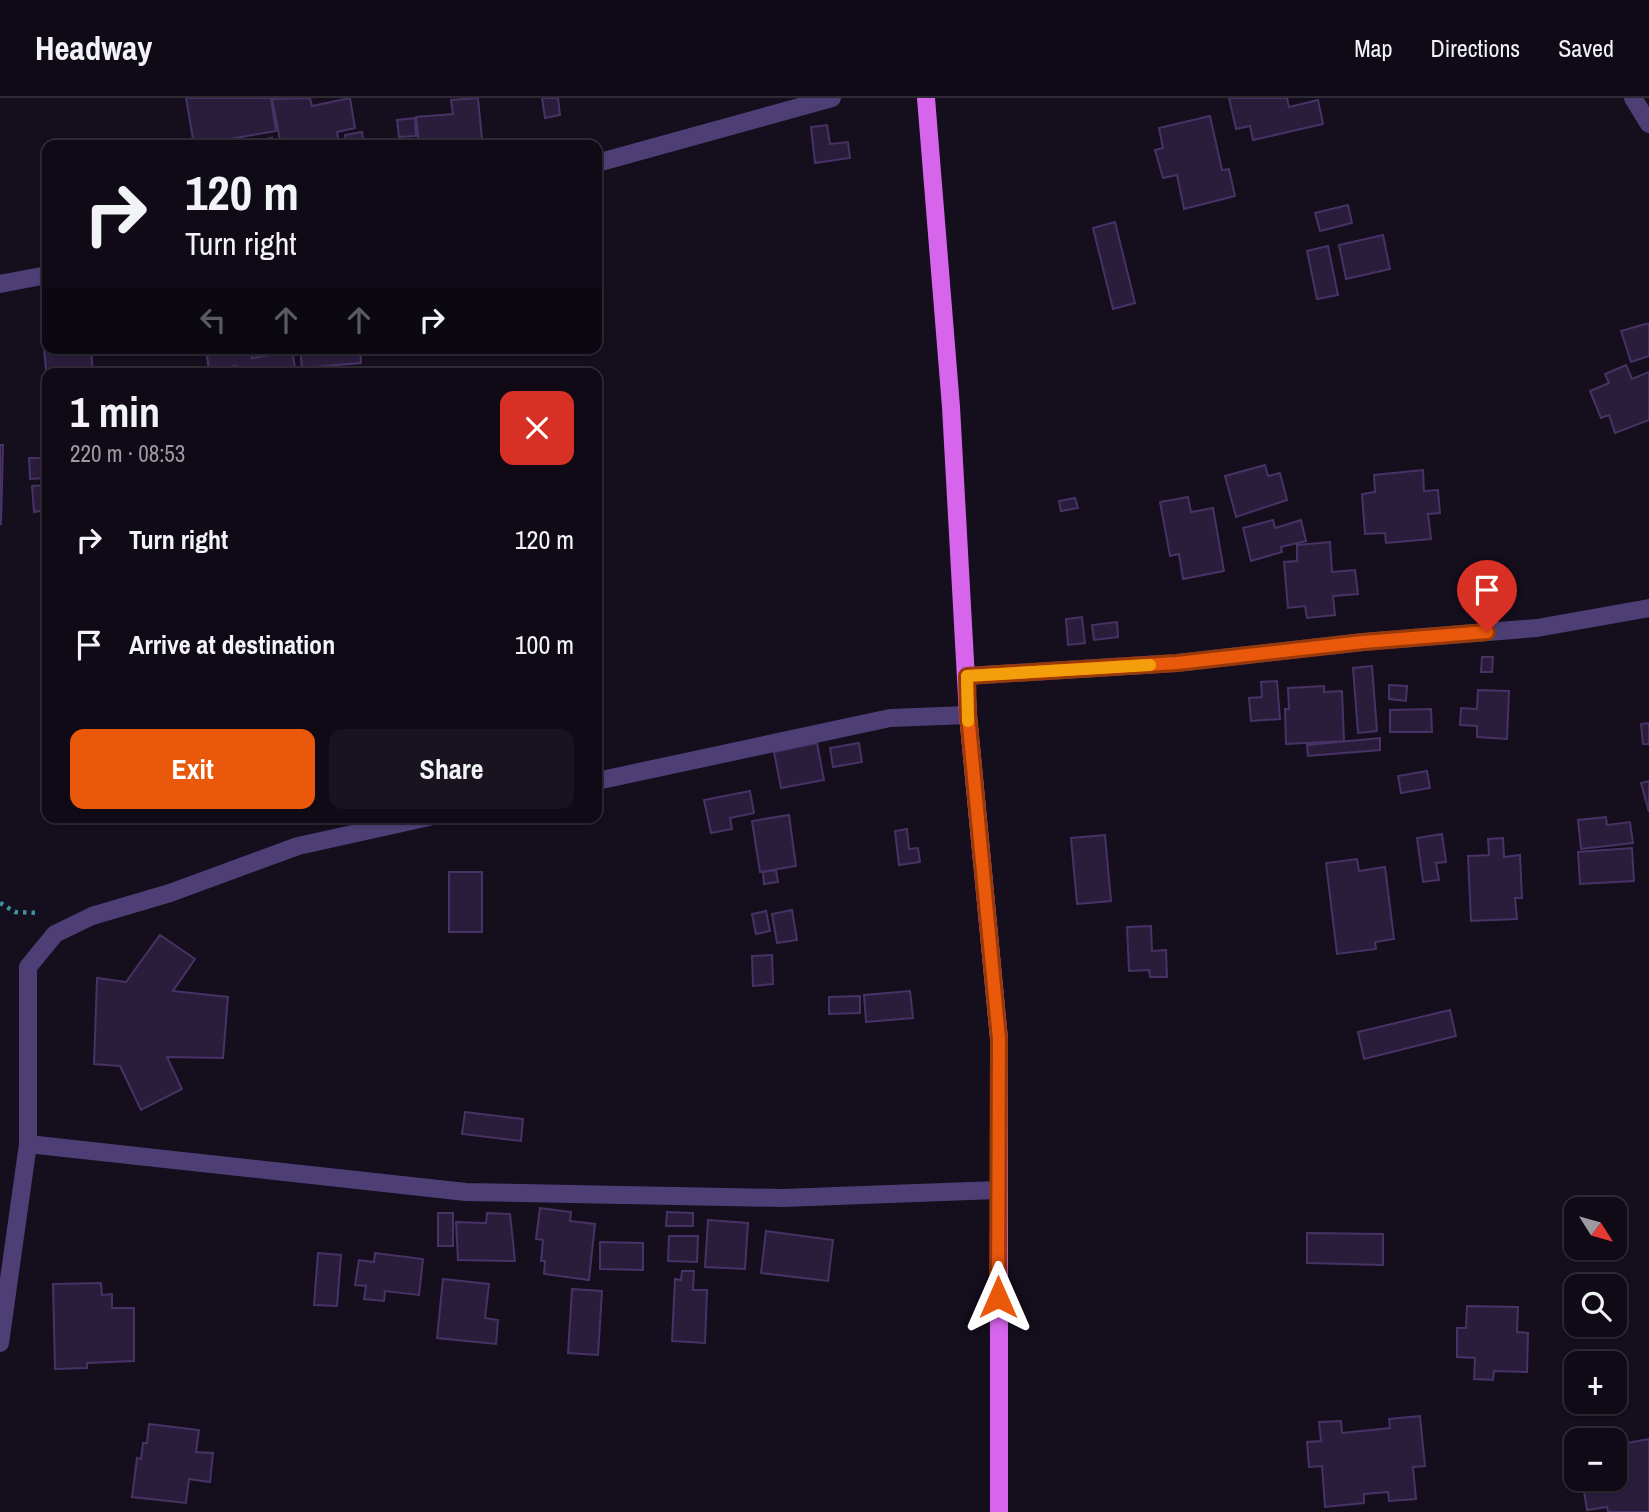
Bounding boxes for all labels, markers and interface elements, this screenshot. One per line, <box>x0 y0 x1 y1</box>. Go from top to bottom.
text: Headway <box>35 26 152 70</box>
text: Map <box>1354 32 1392 64</box>
text: Directions <box>1430 32 1520 64</box>
text: Saved <box>1558 32 1614 64</box>
text: 120 m <box>185 159 299 225</box>
icon: right <box>70 168 161 259</box>
text: Turn right <box>185 222 297 265</box>
icon: left <box>194 301 232 339</box>
icon: ahead <box>267 301 305 339</box>
icon: ahead <box>340 301 378 339</box>
icon: right <box>413 301 451 339</box>
text: 1 min <box>70 384 160 440</box>
button: close <box>500 391 574 465</box>
text: 220 m · 08:53 <box>70 438 185 469</box>
icon: right <box>70 521 108 559</box>
text: Turn right <box>129 522 228 557</box>
text: 120 m <box>515 522 574 557</box>
pin <box>1457 560 1517 632</box>
icon: arrive <box>1468 571 1506 609</box>
icon: arrive <box>70 626 108 664</box>
text: Arrive at destination <box>129 627 335 662</box>
text: 100 m <box>515 627 574 662</box>
button: Exit <box>70 729 315 809</box>
button: Share <box>329 729 574 809</box>
north arrow <box>1564 1197 1628 1260</box>
map controls <box>1564 1197 1627 1491</box>
position arrow <box>961 1260 1035 1334</box>
button: search <box>1564 1274 1627 1337</box>
button: + <box>1564 1351 1627 1414</box>
button: − <box>1564 1428 1627 1491</box>

